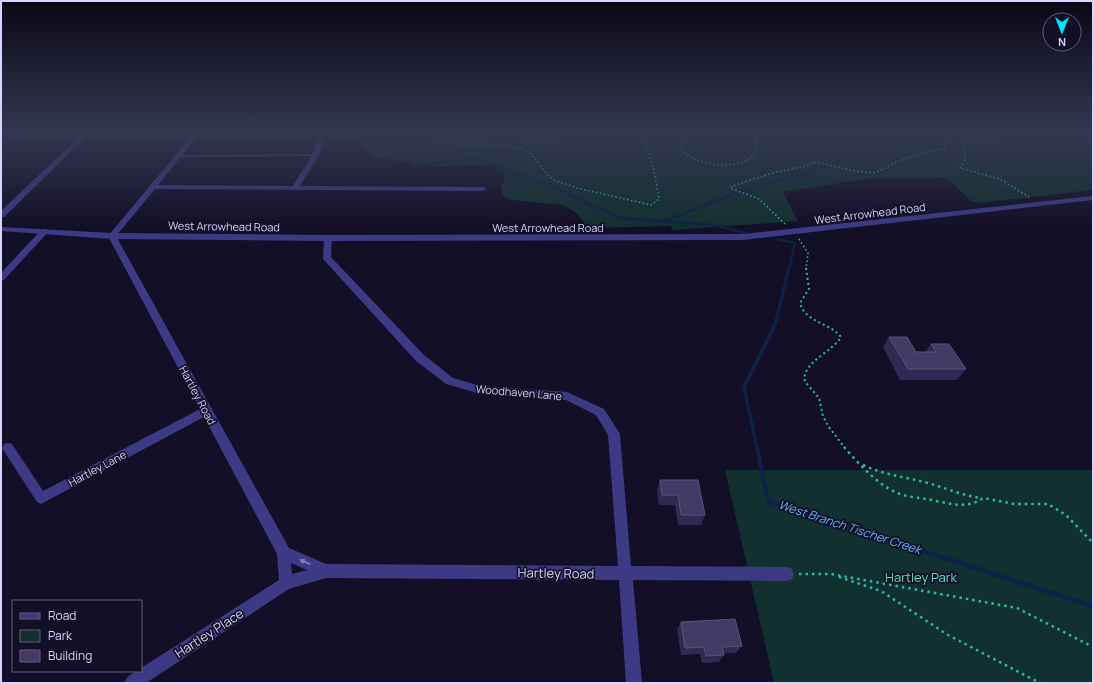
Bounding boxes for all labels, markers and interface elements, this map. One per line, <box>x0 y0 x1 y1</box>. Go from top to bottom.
north arrow <box>1042 12 1082 52</box>
text: N <box>1058 35 1066 50</box>
street label: West Arrowhead Road <box>814 199 926 227</box>
street label: West Arrowhead Road <box>168 218 280 234</box>
street label: West Arrowhead Road <box>492 220 604 235</box>
street label: Hartley Road <box>176 363 220 427</box>
street label: Woodhaven Lane <box>475 381 563 403</box>
street label: Hartley Lane <box>65 446 129 490</box>
water label: West Branch Tischer Creek <box>777 496 925 559</box>
one-way arrow <box>298 558 310 564</box>
street label: Hartley Road <box>517 563 595 583</box>
park label: Hartley Park <box>885 568 957 586</box>
legend <box>12 600 142 672</box>
street label: Hartley Place <box>171 604 247 662</box>
text: Road <box>48 607 76 624</box>
text: Park <box>48 627 73 644</box>
text: Building <box>48 647 92 664</box>

